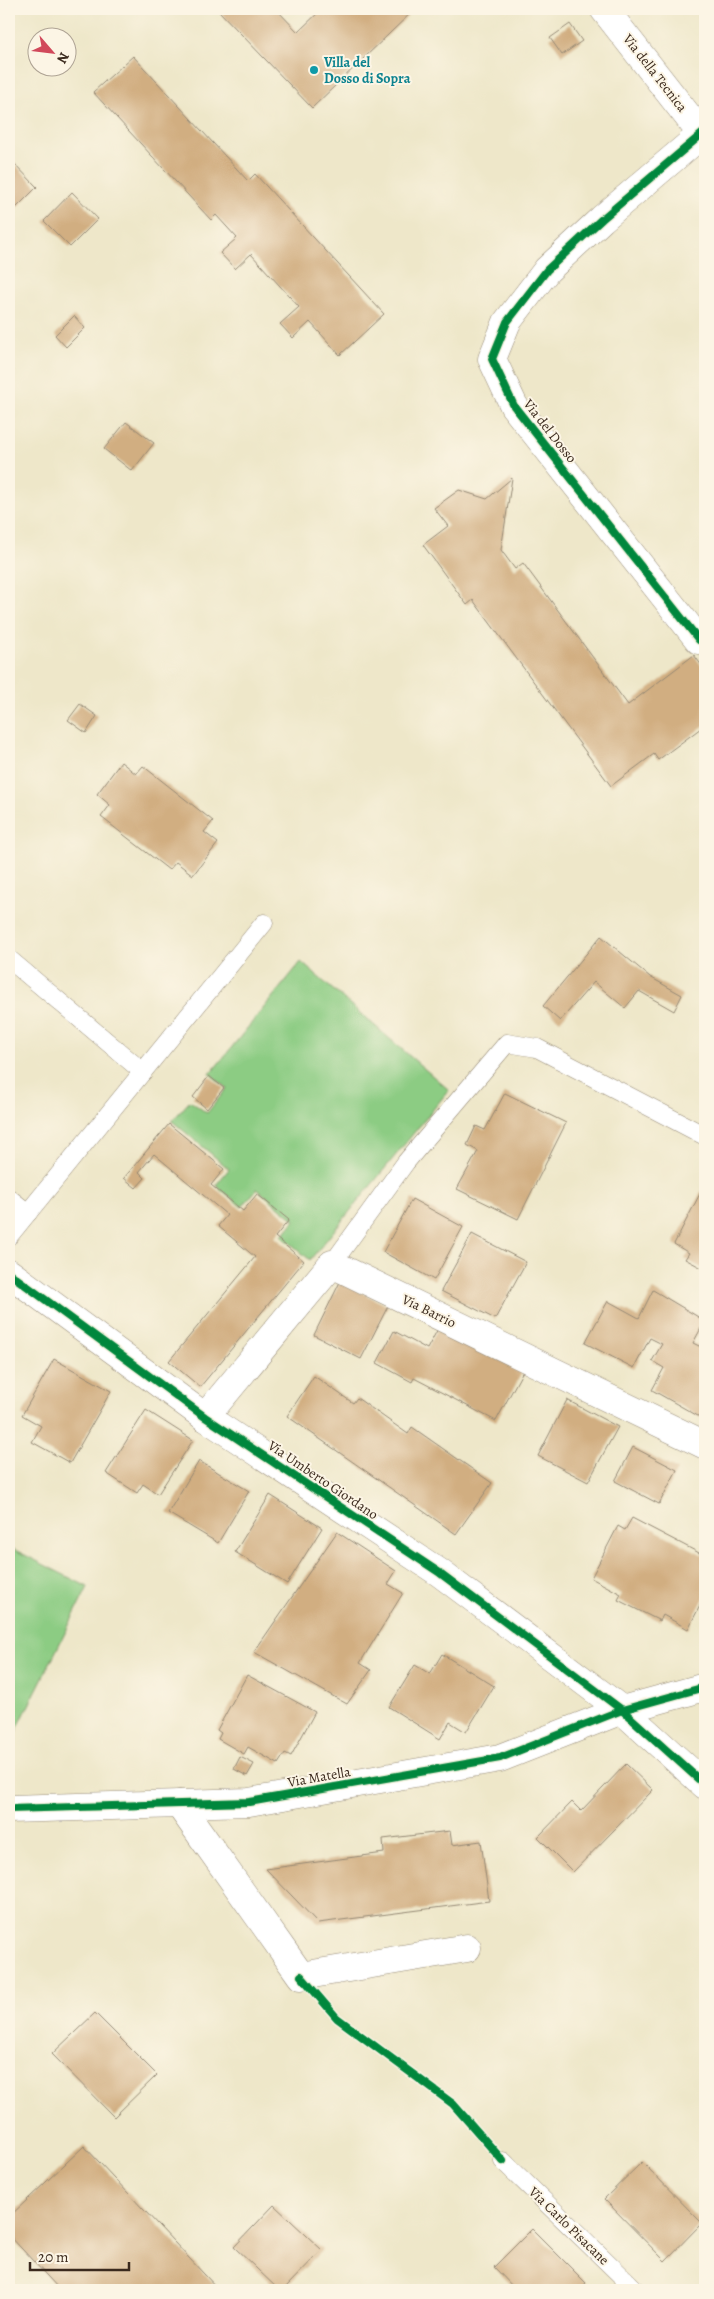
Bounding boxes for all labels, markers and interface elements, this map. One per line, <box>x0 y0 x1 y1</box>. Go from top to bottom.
north arrow <box>28 28 78 78</box>
street label: Via della Tecnica <box>618 29 692 116</box>
text: N <box>52 49 74 67</box>
place label: Villa del Dosso di Sopra <box>323 53 411 88</box>
marker: Villa del Dosso di Sopra <box>308 64 320 76</box>
street label: Via del Dosso <box>518 394 581 467</box>
street label: Via Barrio <box>398 1289 459 1332</box>
street label: Via Umberto Giordano <box>263 1435 382 1524</box>
street label: Via Matella <box>285 1762 352 1792</box>
street label: Via Carlo Pisacane <box>524 2182 613 2269</box>
scale bar <box>30 2239 129 2271</box>
text: 20 m <box>38 2247 69 2267</box>

